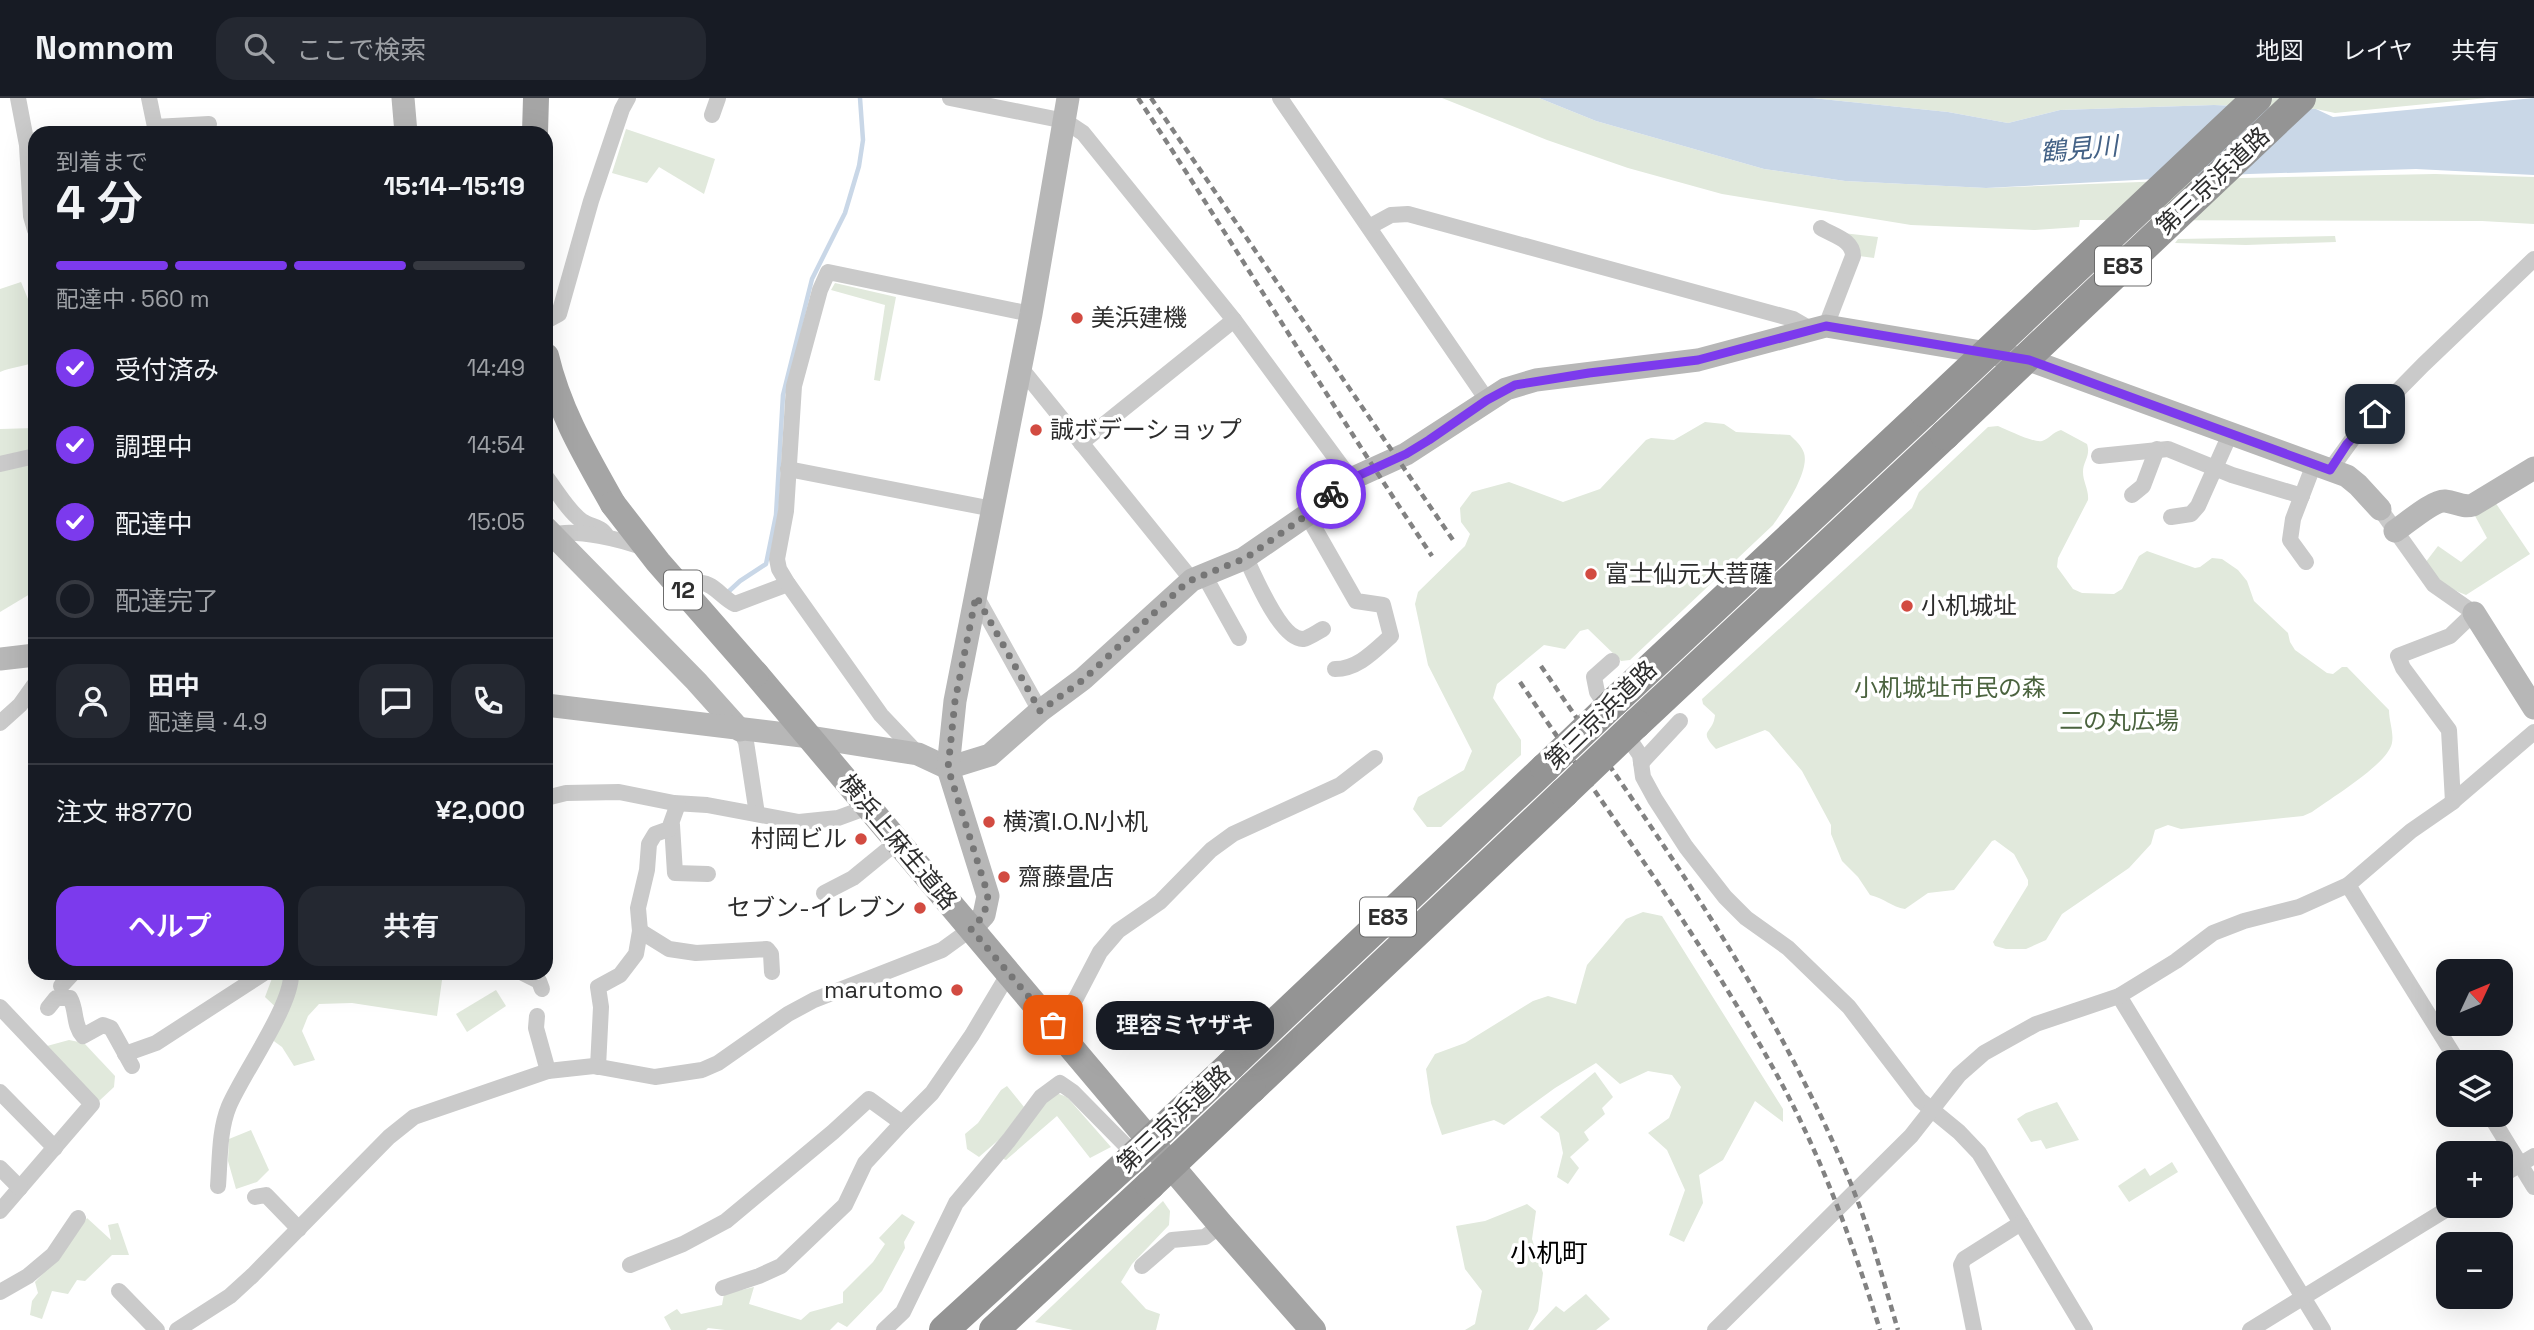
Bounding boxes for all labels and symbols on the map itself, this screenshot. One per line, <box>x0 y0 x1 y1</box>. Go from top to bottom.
street label: 第三京浜道路 <box>2149 120 2276 241</box>
water label: 鶴見川 <box>2039 128 2122 169</box>
road number: E83 <box>2095 246 2151 286</box>
place label: 美浜建機 <box>1091 302 1187 333</box>
marker: 美浜建機 <box>1069 310 1085 326</box>
pin <box>2345 384 2405 444</box>
place label: 誠ボデーショップ <box>1050 414 1242 445</box>
marker: 誠ボデーショップ <box>1028 422 1044 438</box>
courier <box>1296 459 1366 529</box>
place label: 富士仙元大菩薩 <box>1605 558 1773 589</box>
marker: 富士仙元大菩薩 <box>1583 566 1599 582</box>
road number: 12 <box>664 570 702 610</box>
place label: 小机城址 <box>1921 590 2017 621</box>
marker: 小机城址 <box>1899 598 1915 614</box>
street label: 第三京浜道路 <box>1538 653 1663 776</box>
park label: 小机城址市民の森 <box>1854 672 2046 703</box>
park label: 二の丸広場 <box>2059 705 2179 736</box>
street label: 横浜上麻生道路 <box>833 767 964 916</box>
place label: 横濱I.O.N小机 <box>1003 806 1148 837</box>
marker: 横濱I.O.N小机 <box>981 814 997 830</box>
place label: 村岡ビル <box>751 823 847 854</box>
marker: 村岡ビル <box>853 831 869 847</box>
place label: 齋藤畳店 <box>1018 861 1114 892</box>
marker: 齋藤畳店 <box>996 869 1012 885</box>
place label: セブン-イレブン <box>727 892 906 923</box>
road number: E83 <box>1360 898 1416 936</box>
marker: セブン-イレブン <box>912 900 928 916</box>
north arrow <box>2436 959 2513 1036</box>
place label: marutomo <box>824 974 943 1005</box>
marker: marutomo <box>949 982 965 998</box>
pin <box>1023 995 1083 1055</box>
callout: 理容ミヤザキ <box>1095 1000 1274 1049</box>
street label: 第三京浜道路 <box>1110 1058 1237 1179</box>
district label: 小机町 <box>1510 1236 1588 1270</box>

